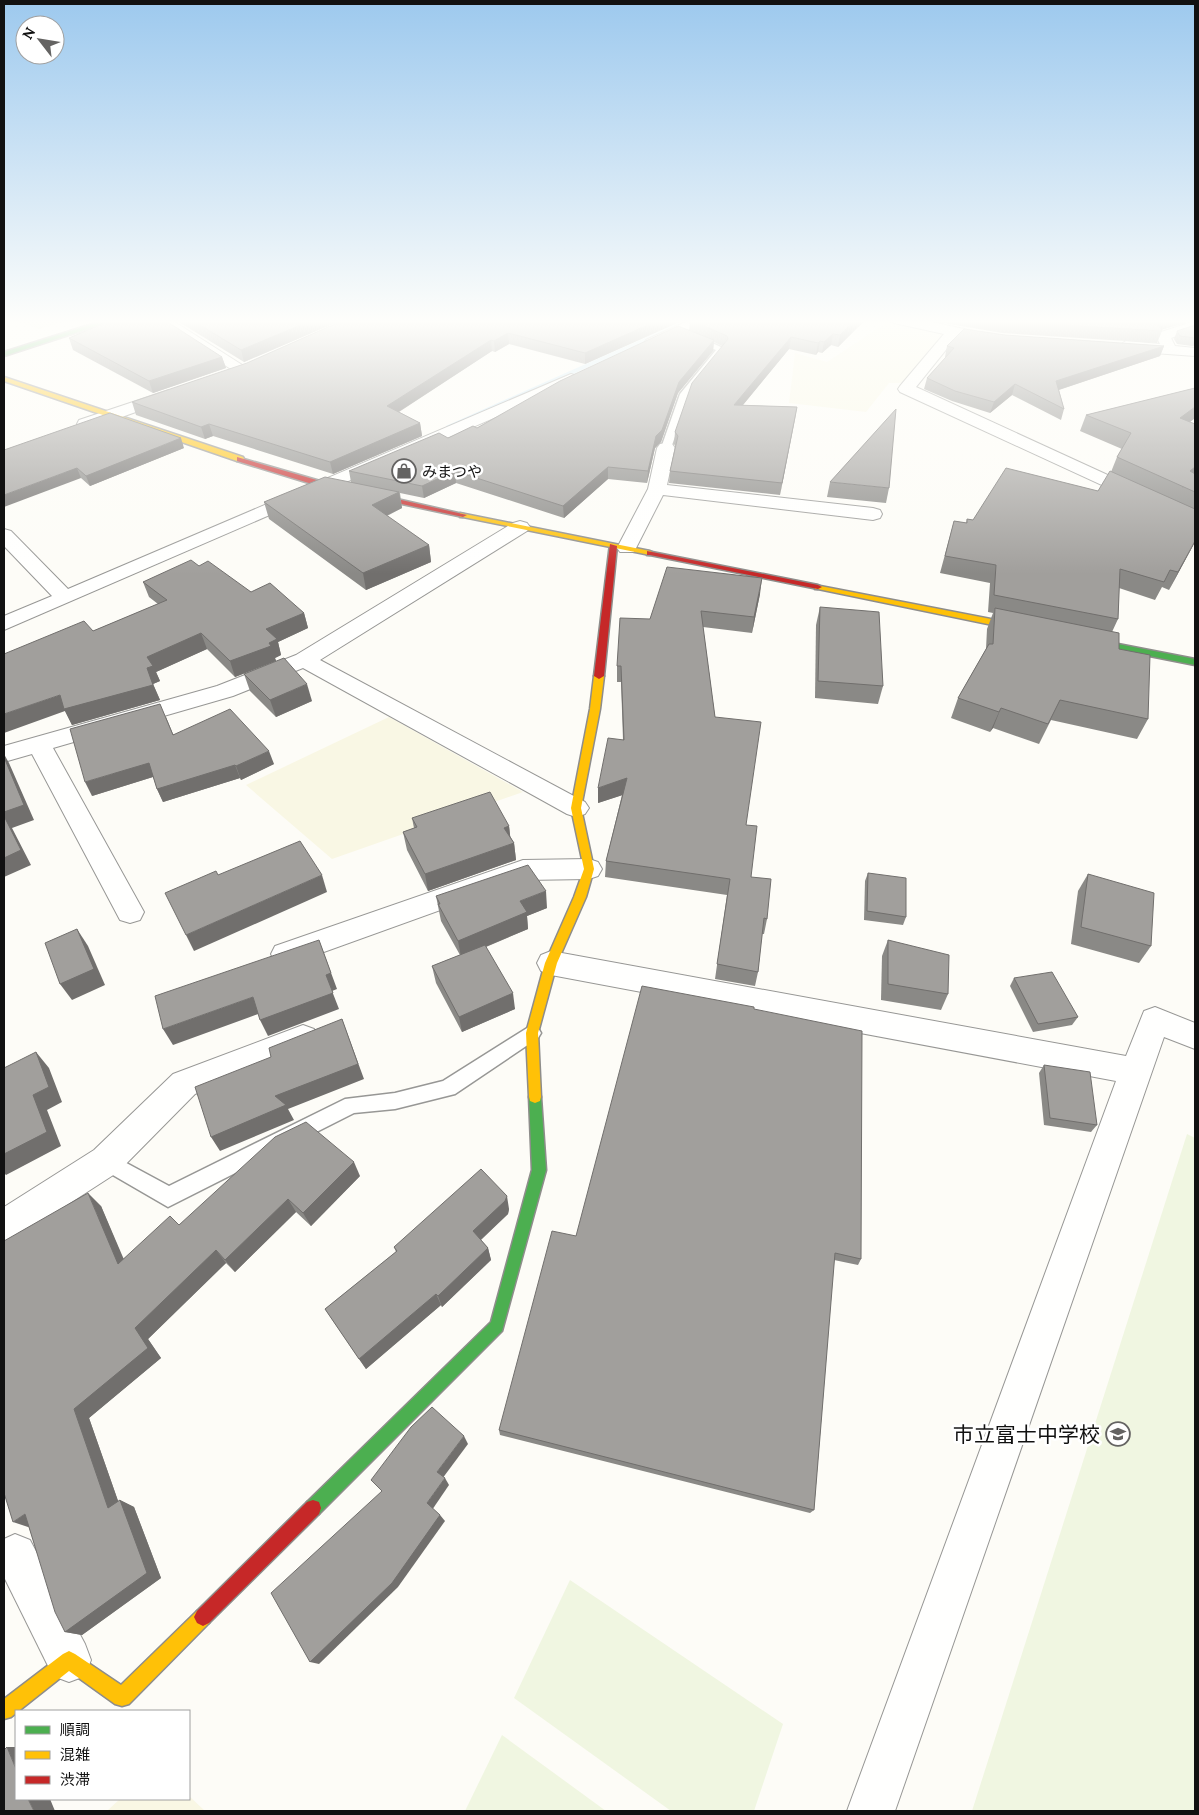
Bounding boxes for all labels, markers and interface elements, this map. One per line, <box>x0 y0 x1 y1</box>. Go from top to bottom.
north arrow <box>15 15 65 65</box>
text: N <box>18 24 39 43</box>
shop icon: みまつや <box>391 458 417 484</box>
place label: みまつや <box>422 462 482 481</box>
place label: 市立富士中学校 <box>953 1421 1100 1448</box>
school or university icon: 市立富士中学校 <box>1105 1421 1131 1447</box>
legend <box>15 1710 190 1800</box>
text: 順調 <box>60 1720 90 1739</box>
text: 混雑 <box>60 1745 90 1764</box>
text: 渋滞 <box>60 1770 90 1789</box>

